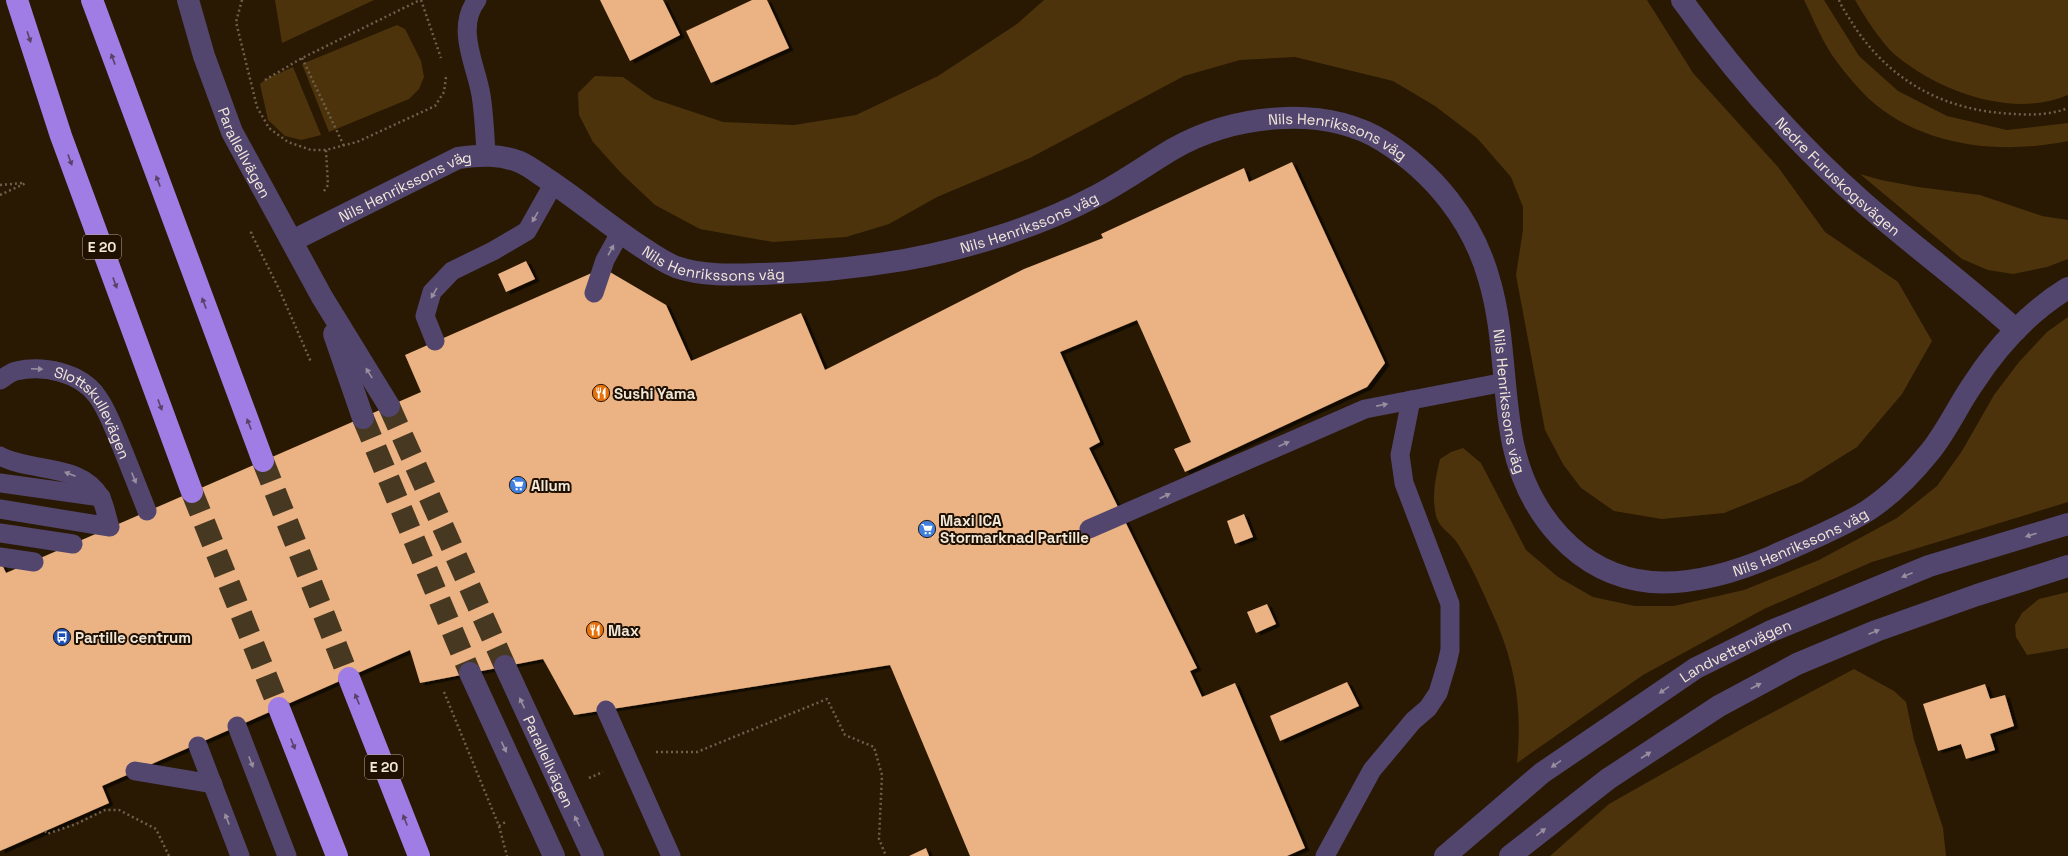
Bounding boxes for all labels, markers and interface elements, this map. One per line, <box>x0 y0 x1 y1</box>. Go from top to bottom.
one-way arrow <box>26 31 32 43</box>
one-way arrow <box>110 52 116 64</box>
street label: Parallellvägen <box>214 104 275 201</box>
street label: Nils Henrikssons väg <box>1267 108 1411 164</box>
street label: Nedre Furuskogsvägen <box>1772 113 1905 240</box>
street label: Nils Henrikssons väg <box>335 147 473 226</box>
one-way arrow <box>67 155 73 167</box>
one-way arrow <box>155 174 161 186</box>
street label: Nils Henrikssons väg <box>958 187 1101 257</box>
one-way arrow <box>531 211 538 223</box>
road number: E 20 <box>83 235 121 259</box>
street label: Nils Henrikssons väg <box>639 241 785 284</box>
one-way arrow <box>607 244 614 256</box>
one-way arrow <box>112 277 118 289</box>
one-way arrow <box>430 287 437 299</box>
one-way arrow <box>200 296 206 308</box>
street label: Nils Henrikssons väg <box>1490 328 1530 476</box>
street label: Slottskullevägen <box>52 362 135 462</box>
one-way arrow <box>31 366 43 373</box>
one-way arrow <box>365 368 373 378</box>
restaurant icon: Sushi Yama <box>591 383 611 403</box>
place label: Sushi Yama <box>614 384 696 403</box>
one-way arrow <box>157 399 163 411</box>
one-way arrow <box>1376 402 1388 408</box>
one-way arrow <box>246 418 252 430</box>
one-way arrow <box>1278 441 1290 447</box>
one-way arrow <box>64 471 76 477</box>
one-way arrow <box>131 472 137 484</box>
supermarket icon: Allum <box>508 475 528 495</box>
place label: Allum <box>531 476 571 495</box>
one-way arrow <box>1159 493 1171 499</box>
street label: Nils Henrikssons väg <box>1730 503 1871 580</box>
place label: Maxi ICA Stormarknad Partille <box>940 511 1089 547</box>
supermarket icon: Maxi ICA Stormarknad Partille <box>917 519 937 539</box>
one-way arrow <box>2024 532 2036 538</box>
one-way arrow <box>1901 573 1913 579</box>
street label: Landvettervägen <box>1675 614 1794 686</box>
restaurant icon: Max <box>585 620 605 640</box>
place label: Max <box>608 621 639 640</box>
bus stop icon: Partille centrum <box>52 627 72 647</box>
place label: Partille centrum <box>75 628 191 647</box>
one-way arrow <box>1869 629 1881 635</box>
one-way arrow <box>1750 683 1762 690</box>
one-way arrow <box>1658 686 1669 694</box>
one-way arrow <box>354 692 360 704</box>
one-way arrow <box>519 697 525 709</box>
street label: Parallellvägen <box>520 712 579 810</box>
one-way arrow <box>290 739 296 750</box>
one-way arrow <box>501 741 507 752</box>
one-way arrow <box>1640 751 1651 759</box>
road number: E 20 <box>365 755 403 779</box>
one-way arrow <box>249 756 255 768</box>
one-way arrow <box>1550 760 1562 767</box>
one-way arrow <box>223 813 229 825</box>
one-way arrow <box>401 813 407 825</box>
one-way arrow <box>574 815 580 827</box>
one-way arrow <box>1536 828 1547 836</box>

